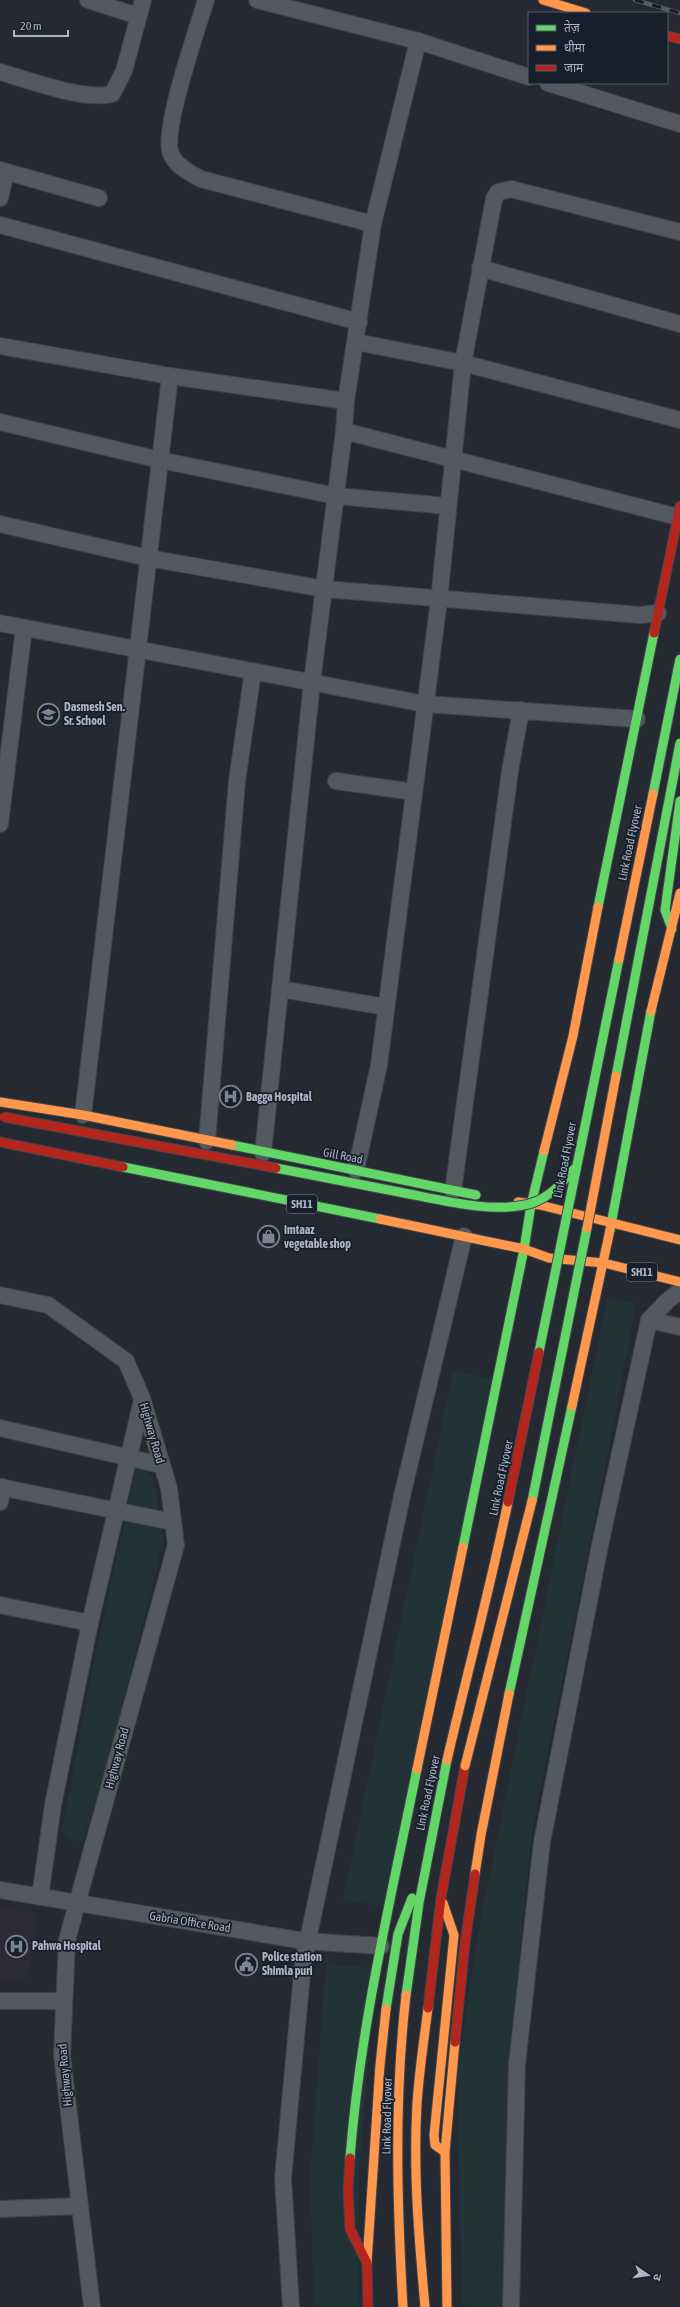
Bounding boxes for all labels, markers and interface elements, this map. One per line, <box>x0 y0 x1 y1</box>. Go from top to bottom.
scale bar <box>14 12 68 38</box>
legend <box>528 12 668 84</box>
text: 20 m <box>20 19 42 33</box>
text: तेज़ <box>564 20 581 35</box>
text: धीमा <box>564 40 586 55</box>
text: जाम <box>564 61 584 75</box>
place label: Dasmesh Sen. Sr. School <box>64 700 125 728</box>
school or university icon: Dasmesh Sen. Sr. School <box>36 701 62 727</box>
street label: Link Road Flyover <box>615 804 645 882</box>
hospital icon: Bagga Hospital <box>218 1084 244 1110</box>
place label: Bagga Hospital <box>246 1090 313 1104</box>
street label: Link Road Flyover <box>551 1121 579 1199</box>
street label: Gill Road <box>322 1145 364 1167</box>
road number: SH11 <box>287 1195 317 1213</box>
place label: Imtaaz vegetable shop <box>284 1223 351 1251</box>
shop icon: Imtaaz vegetable shop <box>255 1224 281 1250</box>
road number: SH11 <box>627 1263 657 1281</box>
street label: Highway Road <box>137 1401 167 1465</box>
street label: Link Road Flyover <box>486 1439 516 1517</box>
street label: Highway Road <box>102 1726 132 1790</box>
street label: Link Road Flyover <box>413 1754 443 1832</box>
street label: Gabria Office Road <box>148 1909 232 1935</box>
hospital icon: Pahwa Hospital <box>4 1933 30 1959</box>
place label: Pahwa Hospital <box>32 1939 102 1953</box>
place label: Police station Shimla puri <box>262 1950 322 1978</box>
public building icon: Police station Shimla puri <box>234 1951 260 1977</box>
street label: Highway Road <box>55 2043 75 2107</box>
street label: Link Road Flyover <box>379 2077 395 2154</box>
north arrow <box>628 2255 668 2295</box>
text: उ <box>651 2273 664 2282</box>

